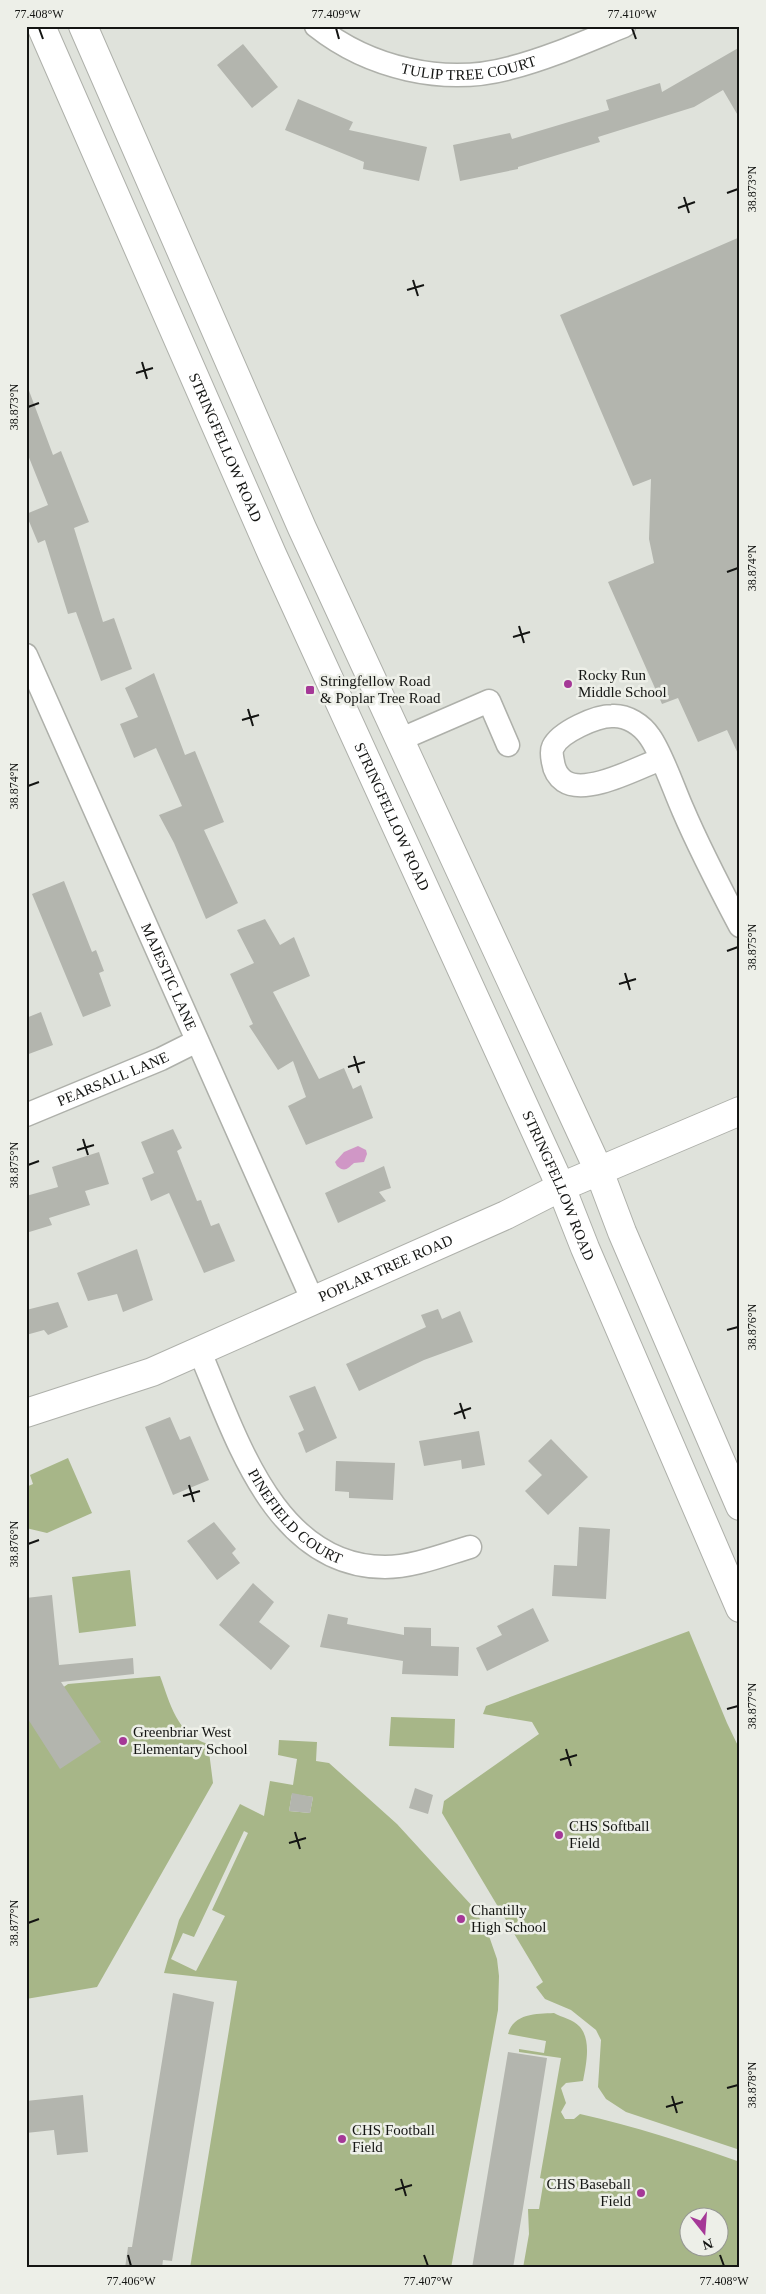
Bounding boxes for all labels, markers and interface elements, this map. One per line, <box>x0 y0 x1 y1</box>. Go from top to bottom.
text: 77.408°W <box>14 7 64 21</box>
text: 77.409°W <box>311 7 361 21</box>
text: 77.410°W <box>607 7 657 21</box>
street label: TULIP TREE COURT <box>399 53 538 83</box>
text: 38.873°N <box>745 165 759 212</box>
street label: STRINGFELLOW ROAD <box>186 370 265 525</box>
text: 38.873°N <box>7 383 21 430</box>
text: 38.874°N <box>745 544 759 591</box>
place label: Rocky Run Middle School <box>578 667 667 700</box>
place label: Stringfellow Road & Poplar Tree Road <box>320 673 441 706</box>
marker: Rocky Run Middle School <box>562 678 574 690</box>
marker: Stringfellow Road & Poplar Tree Road <box>304 684 316 696</box>
street label: STRINGFELLOW ROAD <box>351 740 433 893</box>
text: 38.874°N <box>7 762 21 809</box>
street label: MAJESTIC LANE <box>138 921 200 1033</box>
text: 38.875°N <box>745 923 759 970</box>
street label: PEARSALL LANE <box>55 1049 171 1109</box>
street label: STRINGFELLOW ROAD <box>519 1108 597 1263</box>
text: 38.875°N <box>7 1141 21 1188</box>
street label: POPLAR TREE ROAD <box>316 1232 455 1305</box>
text: 38.876°N <box>745 1303 759 1350</box>
street label: PINEFIELD COURT <box>245 1466 345 1567</box>
text: 38.876°N <box>7 1520 21 1567</box>
text: 38.877°N <box>745 1682 759 1729</box>
place label: Greenbriar West Elementary School <box>133 1724 248 1757</box>
marker: Greenbriar West Elementary School <box>117 1735 129 1747</box>
place label: CHS Softball Field <box>569 1818 649 1851</box>
marker: CHS Softball Field <box>553 1829 565 1841</box>
text: 38.877°N <box>7 1899 21 1946</box>
place label: Chantilly High School <box>471 1902 546 1935</box>
marker: Chantilly High School <box>455 1913 467 1925</box>
text: 38.878°N <box>745 2061 759 2108</box>
place label: CHS Football Field <box>352 2122 435 2155</box>
marker: CHS Football Field <box>336 2133 348 2145</box>
place label: CHS Baseball Field <box>546 2176 631 2209</box>
marker: CHS Baseball Field <box>635 2187 647 2199</box>
north arrow <box>678 2206 728 2256</box>
text: N <box>701 2235 715 2253</box>
text: 77.406°W <box>106 2274 156 2288</box>
text: 77.407°W <box>403 2274 453 2288</box>
text: 77.408°W <box>699 2274 749 2288</box>

